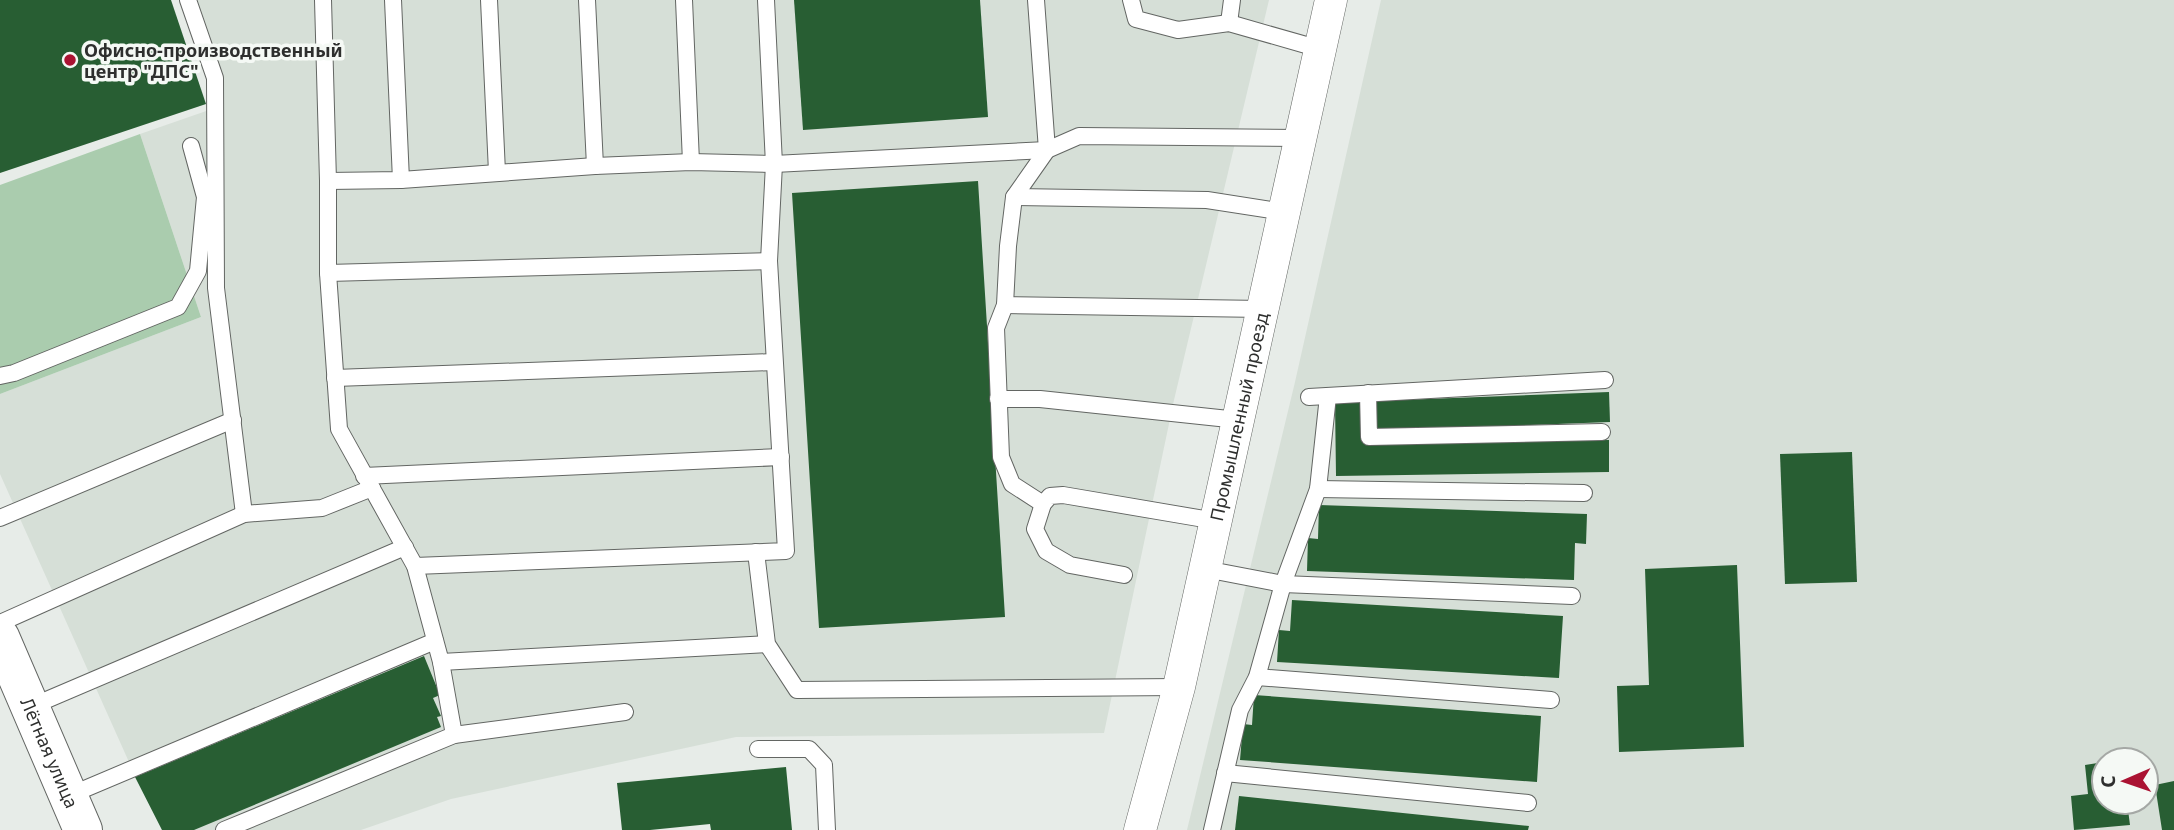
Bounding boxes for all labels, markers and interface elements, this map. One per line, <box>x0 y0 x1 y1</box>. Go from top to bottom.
place label: Офисно-производственный центр "ДПС" <box>84 38 343 83</box>
marker: Офисно-производственный центр "ДПС" <box>62 52 78 68</box>
street label: Промышленный проезд <box>1204 310 1274 523</box>
street label: Лётная улица <box>15 694 84 812</box>
north arrow <box>2090 746 2160 816</box>
text: С <box>2095 775 2121 788</box>

